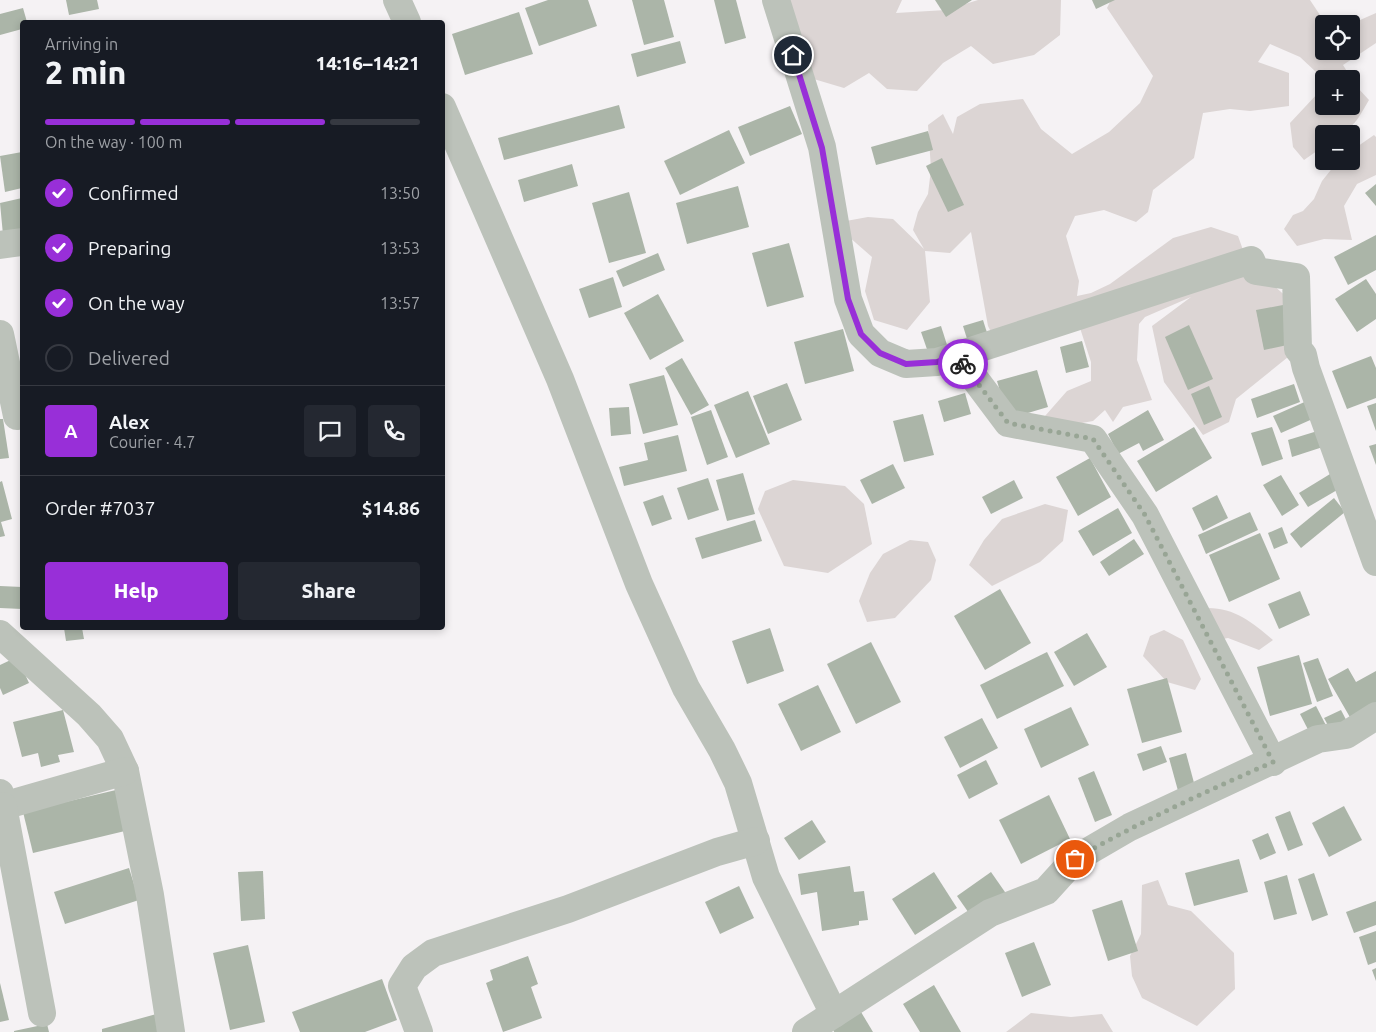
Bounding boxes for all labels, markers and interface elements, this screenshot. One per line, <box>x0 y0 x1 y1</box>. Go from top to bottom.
map controls <box>1315 15 1360 170</box>
button: locate <box>1315 15 1360 60</box>
pin <box>772 34 814 76</box>
text: Arriving in <box>45 35 118 53</box>
icon: home <box>779 41 807 69</box>
text: 14:16–14:21 <box>315 52 420 74</box>
text: 2 min <box>45 54 126 90</box>
button: + <box>1315 70 1360 115</box>
button: − <box>1315 125 1360 170</box>
text: On the way · 100 m <box>45 133 182 151</box>
icon: check <box>45 179 73 207</box>
text: Confirmed <box>88 182 179 204</box>
text: 13:50 <box>380 184 420 202</box>
icon: check <box>45 234 73 262</box>
text: Preparing <box>88 237 172 259</box>
text: 13:53 <box>380 239 420 257</box>
icon: check <box>45 289 73 317</box>
text: On the way <box>88 292 185 314</box>
text: 13:57 <box>380 294 420 312</box>
courier <box>938 339 988 389</box>
text: Delivered <box>88 347 170 369</box>
icon: bike <box>949 350 977 378</box>
button: chat <box>304 405 356 457</box>
button: phone <box>368 405 420 457</box>
text: Alex <box>109 411 149 433</box>
text: A <box>64 420 78 442</box>
text: Courier · 4.7 <box>109 433 195 451</box>
text: Order #7037 <box>45 497 155 519</box>
text: $14.86 <box>362 497 420 519</box>
button: Help <box>45 562 228 620</box>
button: Share <box>238 562 420 620</box>
pin <box>1054 838 1096 880</box>
icon: bag <box>1061 845 1089 873</box>

